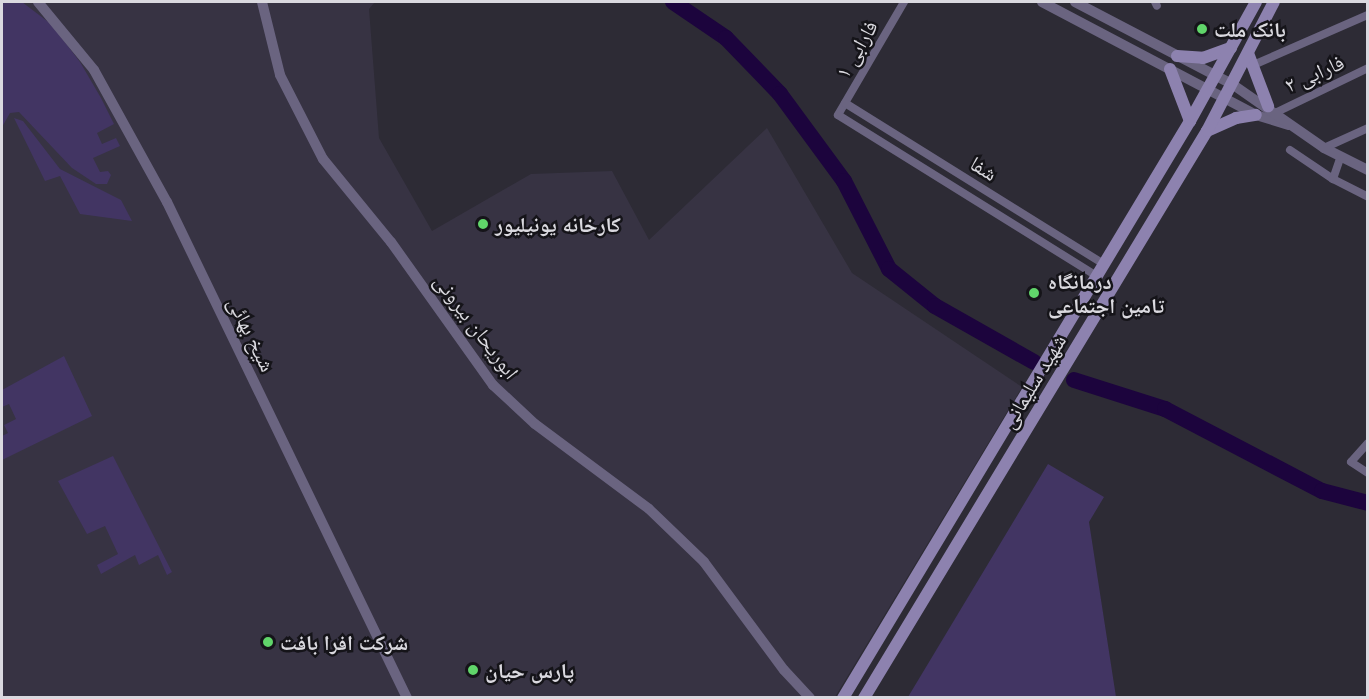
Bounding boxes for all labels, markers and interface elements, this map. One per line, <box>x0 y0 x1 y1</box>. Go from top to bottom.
street label: فارابی ۱ <box>830 16 882 82</box>
place label: بانک ملت <box>1214 16 1286 42</box>
marker: بانک ملت <box>1195 22 1209 36</box>
street label: فارابی ۲ <box>1280 49 1348 97</box>
street label: شفا <box>966 150 1002 186</box>
place label: کارخانه یونیلیور <box>495 211 621 237</box>
marker: کارخانه یونیلیور <box>476 217 490 231</box>
place label: درمانگاه تامین اجتماعی <box>1048 268 1164 318</box>
street label: ابوریحان بیرونی <box>429 269 525 383</box>
marker: درمانگاه تامین اجتماعی <box>1025 284 1043 302</box>
street label: شیخ بهائی <box>223 292 281 376</box>
street label: شهید سلیمانی <box>995 329 1071 433</box>
place label: شرکت افرا بافت <box>280 629 408 655</box>
marker: شرکت افرا بافت <box>261 635 275 649</box>
place label: پارس حیان <box>485 657 574 683</box>
marker: پارس حیان <box>466 663 480 677</box>

